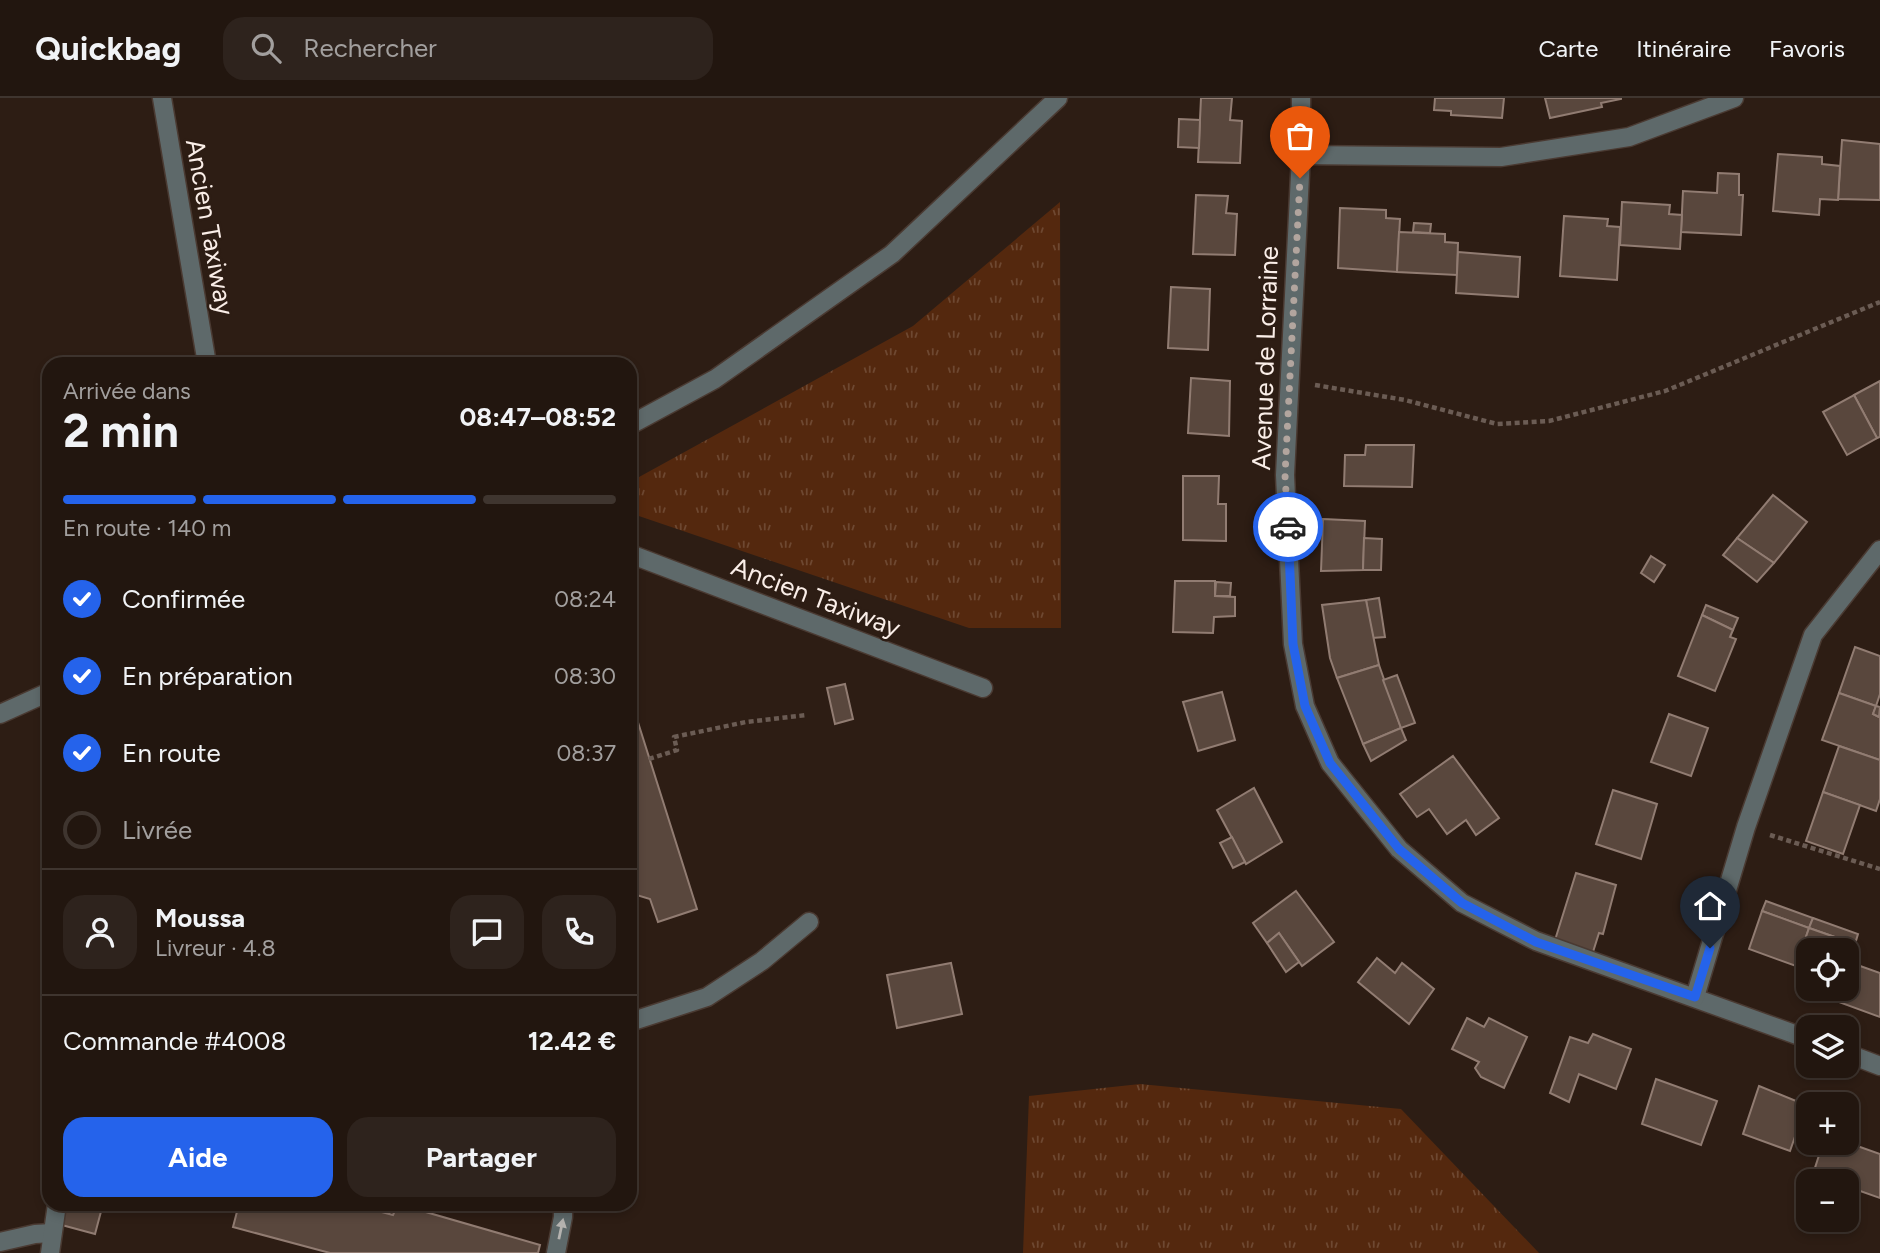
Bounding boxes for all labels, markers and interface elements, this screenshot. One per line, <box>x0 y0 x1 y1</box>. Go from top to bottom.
search box <box>223 17 713 80</box>
text: Quickbag <box>35 29 181 68</box>
icon: search <box>247 29 285 67</box>
text: Rechercher <box>303 32 437 64</box>
text: Carte <box>1538 34 1598 63</box>
text: Itinéraire <box>1636 34 1731 63</box>
text: Favoris <box>1769 34 1845 63</box>
pin <box>1270 106 1330 178</box>
icon: bag <box>1281 117 1319 155</box>
street label: Ancien Taxiway <box>179 136 241 318</box>
street label: Avenue de Lorraine <box>1245 245 1285 471</box>
text: Arrivée dans <box>63 377 191 405</box>
text: 08:47–08:52 <box>459 401 616 433</box>
text: 2 min <box>63 403 179 459</box>
courier <box>1253 492 1323 562</box>
icon: car <box>1269 508 1307 546</box>
text: En route · 140 m <box>63 514 231 542</box>
street label: Ancien Taxiway <box>727 550 905 644</box>
icon: check <box>63 580 101 618</box>
text: Confirmée <box>122 583 245 615</box>
text: 08:24 <box>554 585 616 613</box>
icon: check <box>63 657 101 695</box>
text: En préparation <box>122 660 293 692</box>
text: 08:30 <box>554 662 616 690</box>
icon: check <box>63 734 101 772</box>
text: En route <box>122 737 221 769</box>
text: 08:37 <box>556 739 616 767</box>
text: Livrée <box>122 814 192 846</box>
pin <box>1680 876 1740 948</box>
icon: home <box>1691 887 1729 925</box>
button: person <box>63 895 137 969</box>
button: chat <box>450 895 524 969</box>
button: phone <box>542 895 616 969</box>
text: Moussa <box>155 902 245 934</box>
text: Livreur · 4.8 <box>155 934 276 962</box>
map controls <box>1796 938 1859 1232</box>
button: locate <box>1796 938 1859 1001</box>
button: layers <box>1796 1015 1859 1078</box>
text: Commande #4008 <box>63 1025 287 1057</box>
text: 12.42 € <box>528 1025 616 1057</box>
button: + <box>1796 1092 1859 1155</box>
button: Aide <box>63 1117 333 1197</box>
button: Partager <box>347 1117 616 1197</box>
button: − <box>1796 1169 1859 1232</box>
one-way arrow <box>555 1218 566 1240</box>

